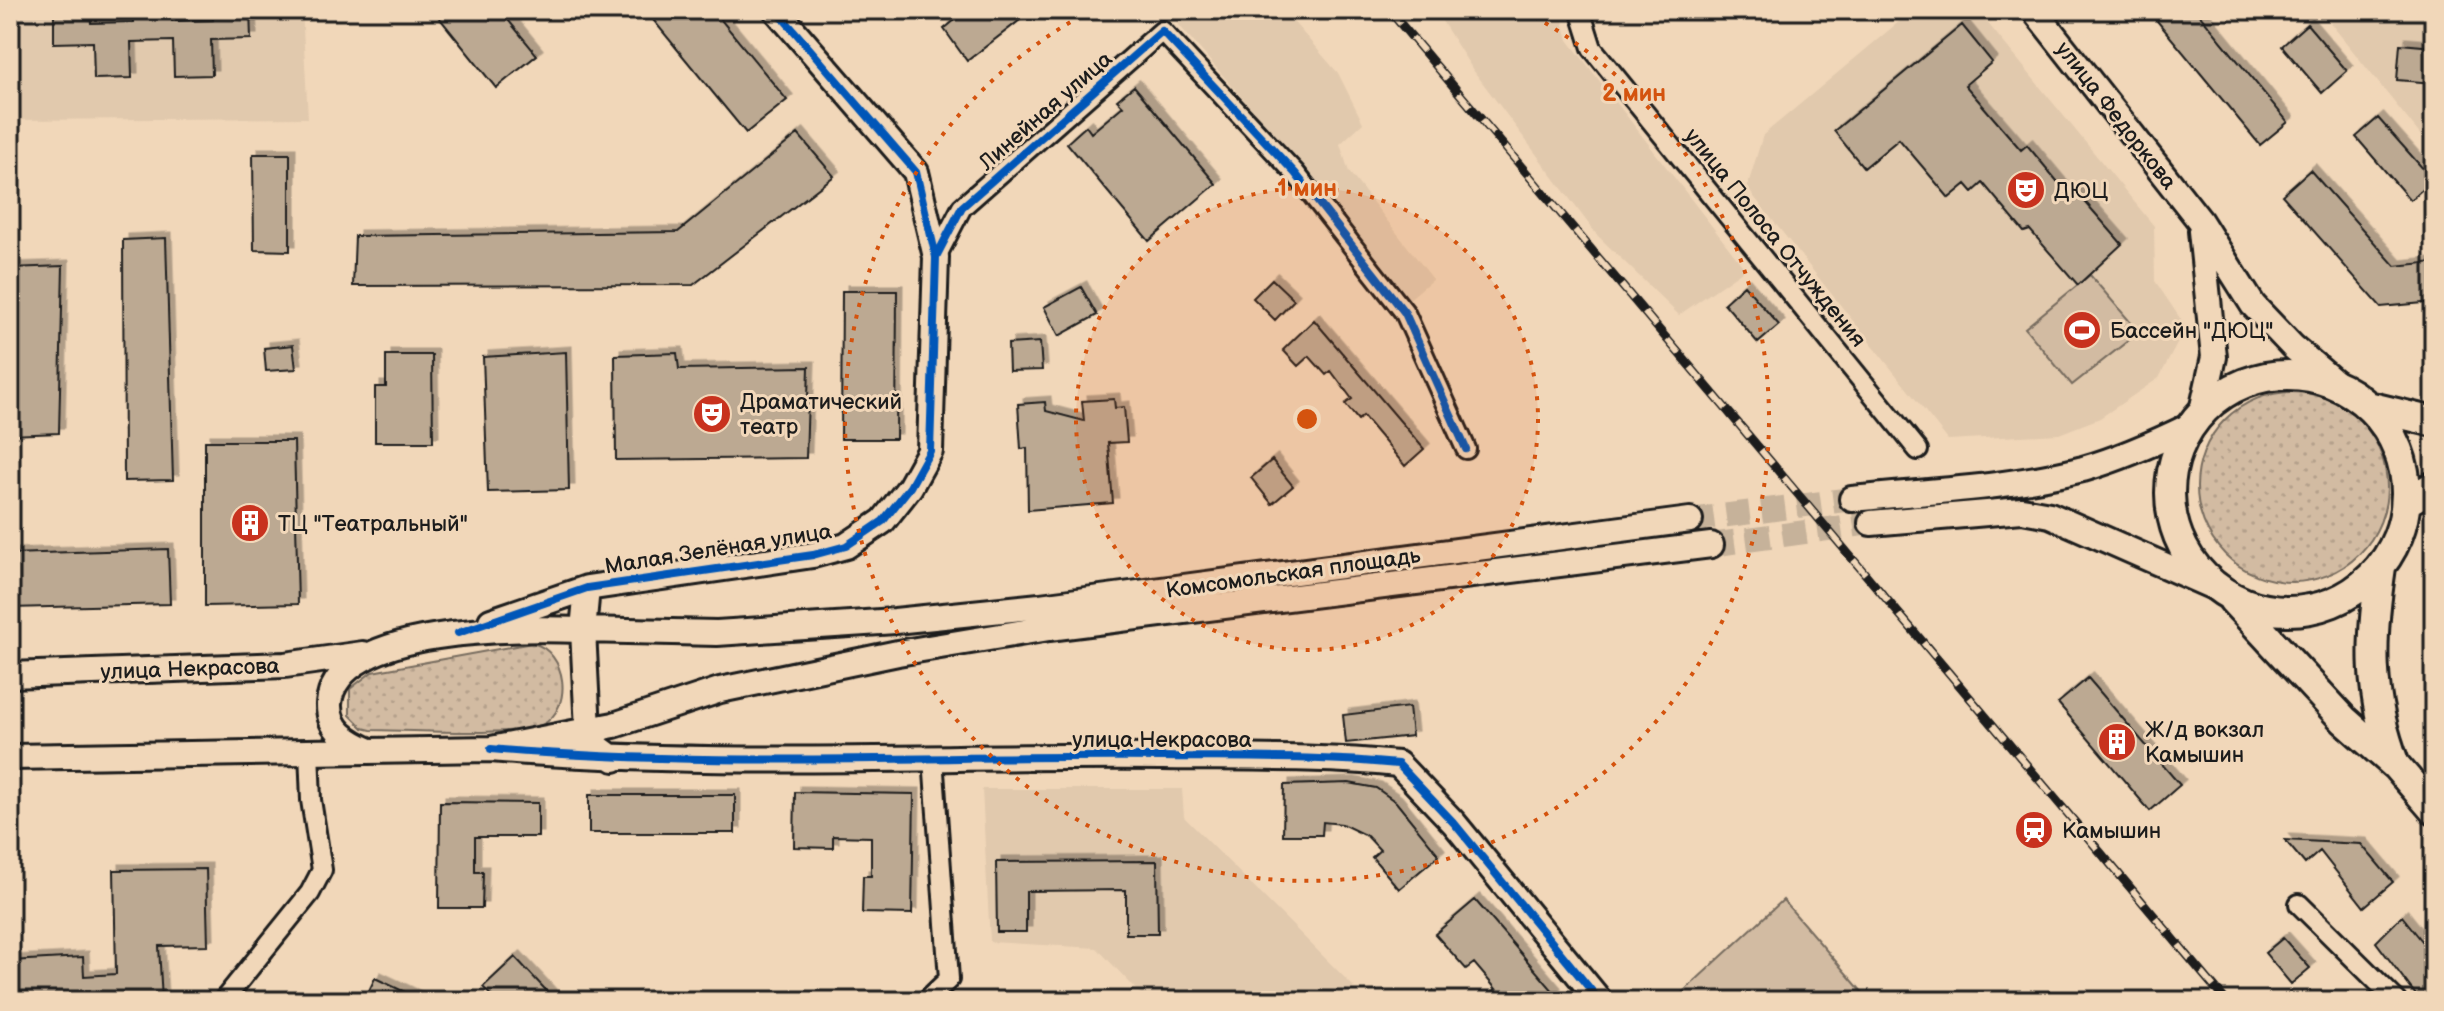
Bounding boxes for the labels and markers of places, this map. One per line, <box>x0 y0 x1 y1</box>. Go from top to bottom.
theatre icon: ДЮЦ <box>2005 169 2047 211</box>
place label: ДЮЦ <box>2054 178 2108 205</box>
sports icon: Бассейн "ДЮЦ" <box>2061 309 2103 351</box>
place label: Бассейн "ДЮЦ" <box>2110 318 2273 345</box>
place label: Драматический театр <box>740 389 902 441</box>
theatre icon: Драматический театр <box>691 393 733 435</box>
centre of rings <box>1293 405 1321 433</box>
building icon: ТЦ "Театральный" <box>229 502 271 544</box>
place label: ТЦ "Театральный" <box>278 511 468 538</box>
place label: Ж/д вокзал Камышин <box>2145 717 2264 769</box>
building icon: Ж/д вокзал Камышин <box>2096 721 2138 763</box>
station icon: Камышин <box>2013 809 2055 851</box>
place label: Камышин <box>2062 818 2161 845</box>

